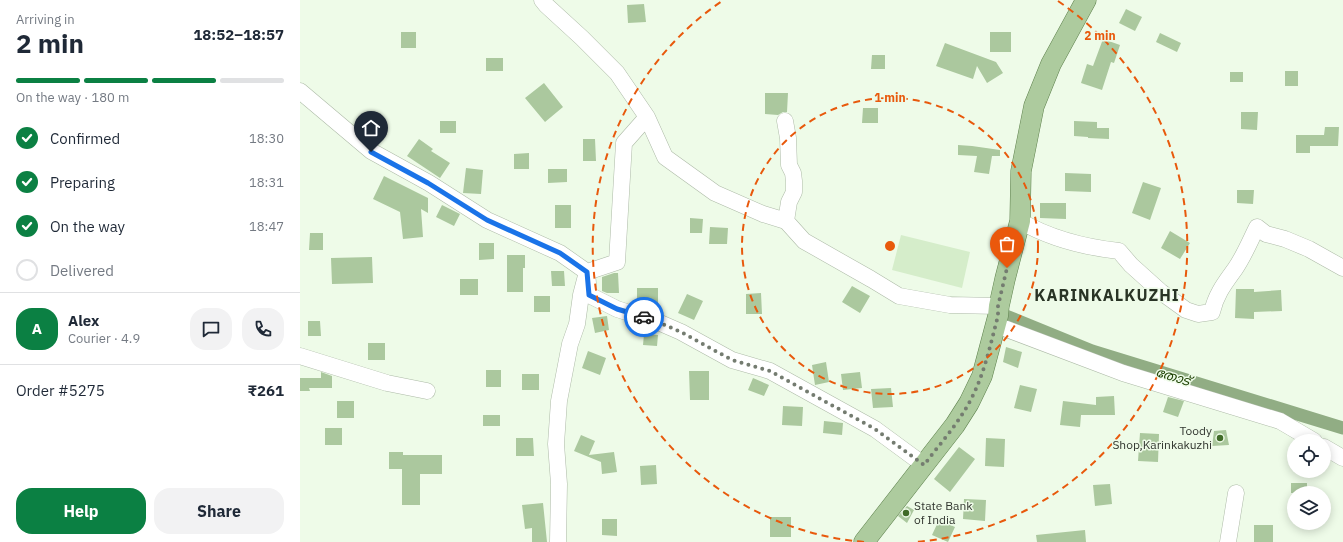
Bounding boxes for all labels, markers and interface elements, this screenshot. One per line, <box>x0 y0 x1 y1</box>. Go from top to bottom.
text: Arriving in <box>16 11 75 28</box>
text: 18:52–18:57 <box>193 25 284 44</box>
text: 2 min <box>16 26 84 60</box>
text: 2 min <box>1084 28 1116 43</box>
text: On the way · 180 m <box>16 89 129 106</box>
text: 1 min <box>874 90 906 105</box>
pin <box>354 111 388 152</box>
icon: home <box>360 117 382 139</box>
icon: check <box>16 127 38 149</box>
text: Confirmed <box>50 129 120 148</box>
text: 18:30 <box>249 130 284 147</box>
icon: check <box>16 171 38 193</box>
text: Preparing <box>50 173 115 192</box>
text: 18:31 <box>249 174 284 191</box>
icon: check <box>16 215 38 237</box>
text: On the way <box>50 217 125 236</box>
text: 18:47 <box>249 218 284 235</box>
pin <box>990 227 1024 268</box>
icon: bag <box>996 233 1018 255</box>
centre of rings <box>883 239 897 253</box>
text: Delivered <box>50 261 114 280</box>
district label: KARINKALKUZHI <box>1034 285 1180 305</box>
courier <box>624 297 664 337</box>
icon: car <box>633 306 655 328</box>
button: chat <box>190 308 232 350</box>
button: phone <box>242 308 284 350</box>
text: Alex <box>68 311 99 330</box>
text: A <box>32 319 42 338</box>
text: Courier · 4.9 <box>68 330 140 347</box>
water label: തോട് <box>1154 363 1196 391</box>
text: Order #5275 <box>16 381 105 400</box>
text: ₹261 <box>248 381 284 400</box>
place label: Toody Shop,Karinkakuzhi <box>1112 423 1212 452</box>
marker: Toody Shop,Karinkakuzhi <box>1215 433 1225 443</box>
map controls <box>1287 434 1331 530</box>
button: locate <box>1287 434 1331 478</box>
button: layers <box>1287 486 1331 530</box>
button: Help <box>16 488 146 534</box>
button: Share <box>154 488 284 534</box>
place label: State Bank of India <box>914 498 973 527</box>
marker: State Bank of India <box>901 508 911 518</box>

